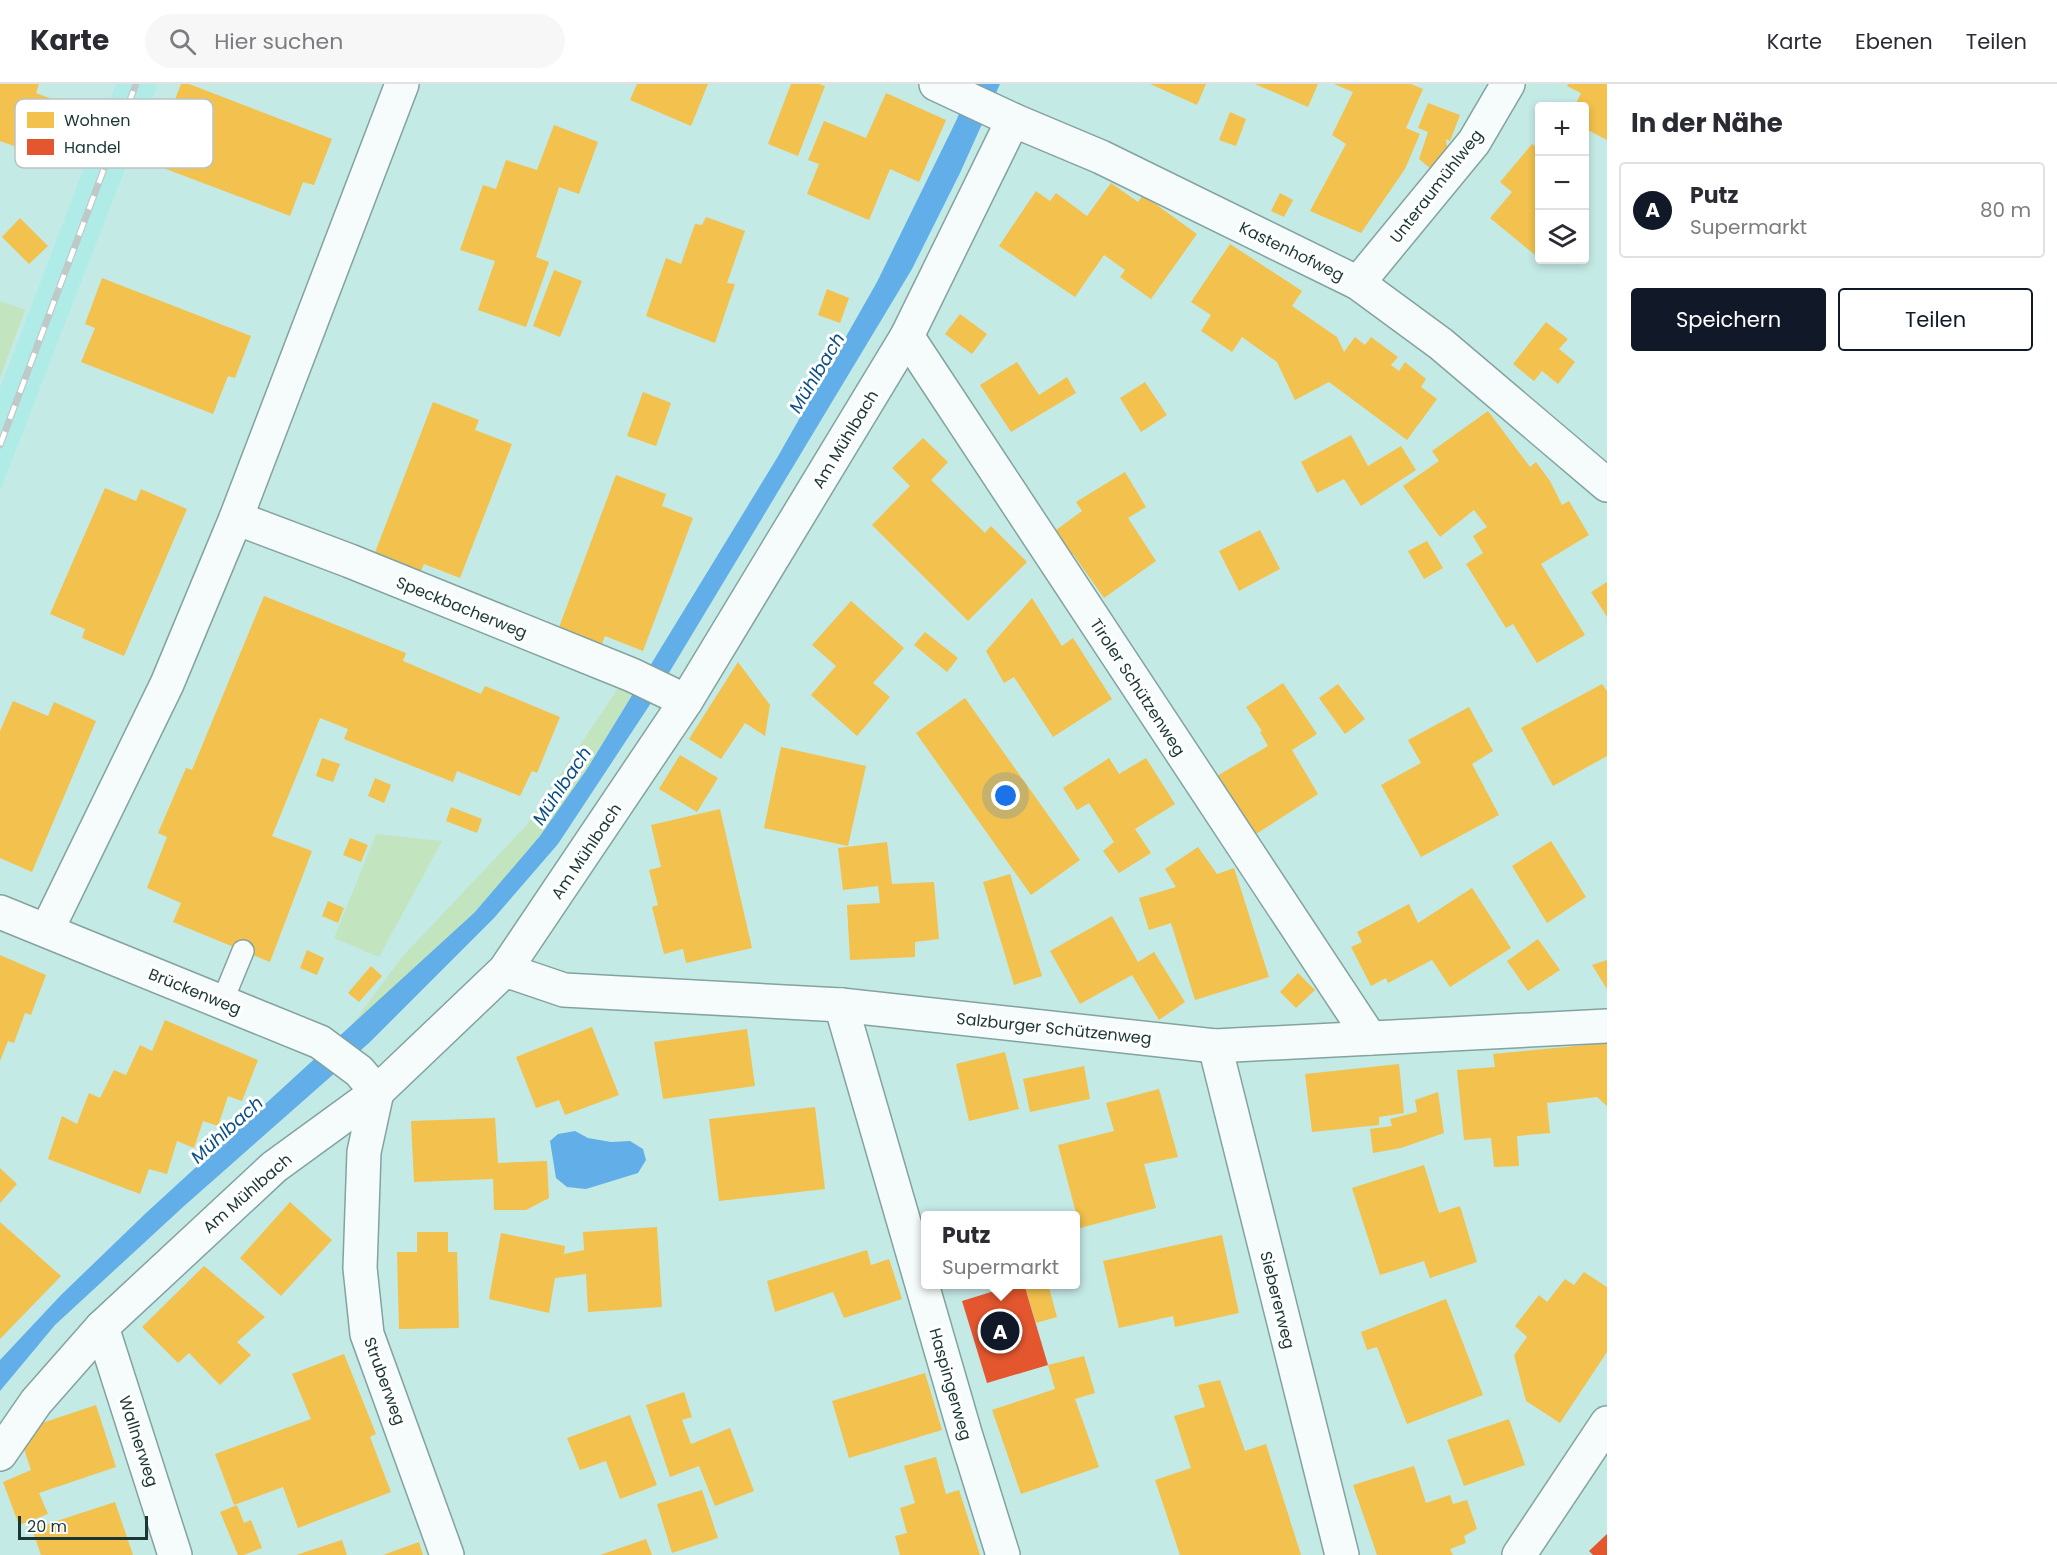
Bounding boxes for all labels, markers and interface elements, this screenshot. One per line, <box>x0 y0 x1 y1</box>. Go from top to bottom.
search box <box>145 14 565 68</box>
text: Karte <box>30 21 109 60</box>
icon: search <box>166 25 199 58</box>
text: Hier suchen <box>214 26 343 57</box>
text: Karte <box>1767 27 1822 56</box>
text: Ebenen <box>1855 27 1933 56</box>
text: Teilen <box>1966 27 2027 56</box>
legend <box>15 99 213 168</box>
map controls <box>1535 102 1589 264</box>
button: + <box>1535 102 1589 156</box>
text: In der Nähe <box>1631 105 1783 141</box>
text: Wohnen <box>64 109 131 132</box>
street label: Unteraumühlweg <box>1385 125 1488 248</box>
text: Handel <box>64 136 121 159</box>
button: − <box>1535 156 1589 210</box>
text: Putz <box>1690 180 1738 211</box>
text: A <box>1645 196 1660 224</box>
text: 80 m <box>1980 196 2031 224</box>
button: layers <box>1535 210 1589 264</box>
text: Supermarkt <box>1690 213 1807 241</box>
street label: Kastenhofweg <box>1235 216 1348 287</box>
button: Speichern <box>1631 288 1826 351</box>
button: Teilen <box>1838 288 2033 351</box>
water label: Mühlbach <box>783 328 850 418</box>
street label: Am Mühlbach <box>807 386 884 493</box>
street label: Speckbacherweg <box>393 571 531 644</box>
street label: Tiroler Schützenweg <box>1084 614 1191 760</box>
water label: Mühlbach <box>526 742 597 830</box>
your location <box>991 781 1020 810</box>
street label: Am Mühlbach <box>546 799 627 904</box>
street label: Brückenweg <box>145 962 245 1020</box>
street label: Salzburger Schützenweg <box>955 1007 1153 1050</box>
water label: Mühlbach <box>185 1090 268 1169</box>
street label: Am Mühlbach <box>198 1148 297 1239</box>
popup <box>921 1211 1080 1289</box>
text: Putz <box>942 1220 990 1251</box>
street label: Siebererweg <box>1254 1249 1301 1351</box>
text: Supermarkt <box>942 1253 1059 1281</box>
pin: A <box>980 1308 1020 1354</box>
street label: Haspingerweg <box>924 1325 978 1443</box>
street label: Struberweg <box>358 1334 411 1428</box>
street label: Wallnerweg <box>113 1393 164 1490</box>
scale bar <box>18 1513 148 1540</box>
text: 20 m <box>27 1515 67 1538</box>

